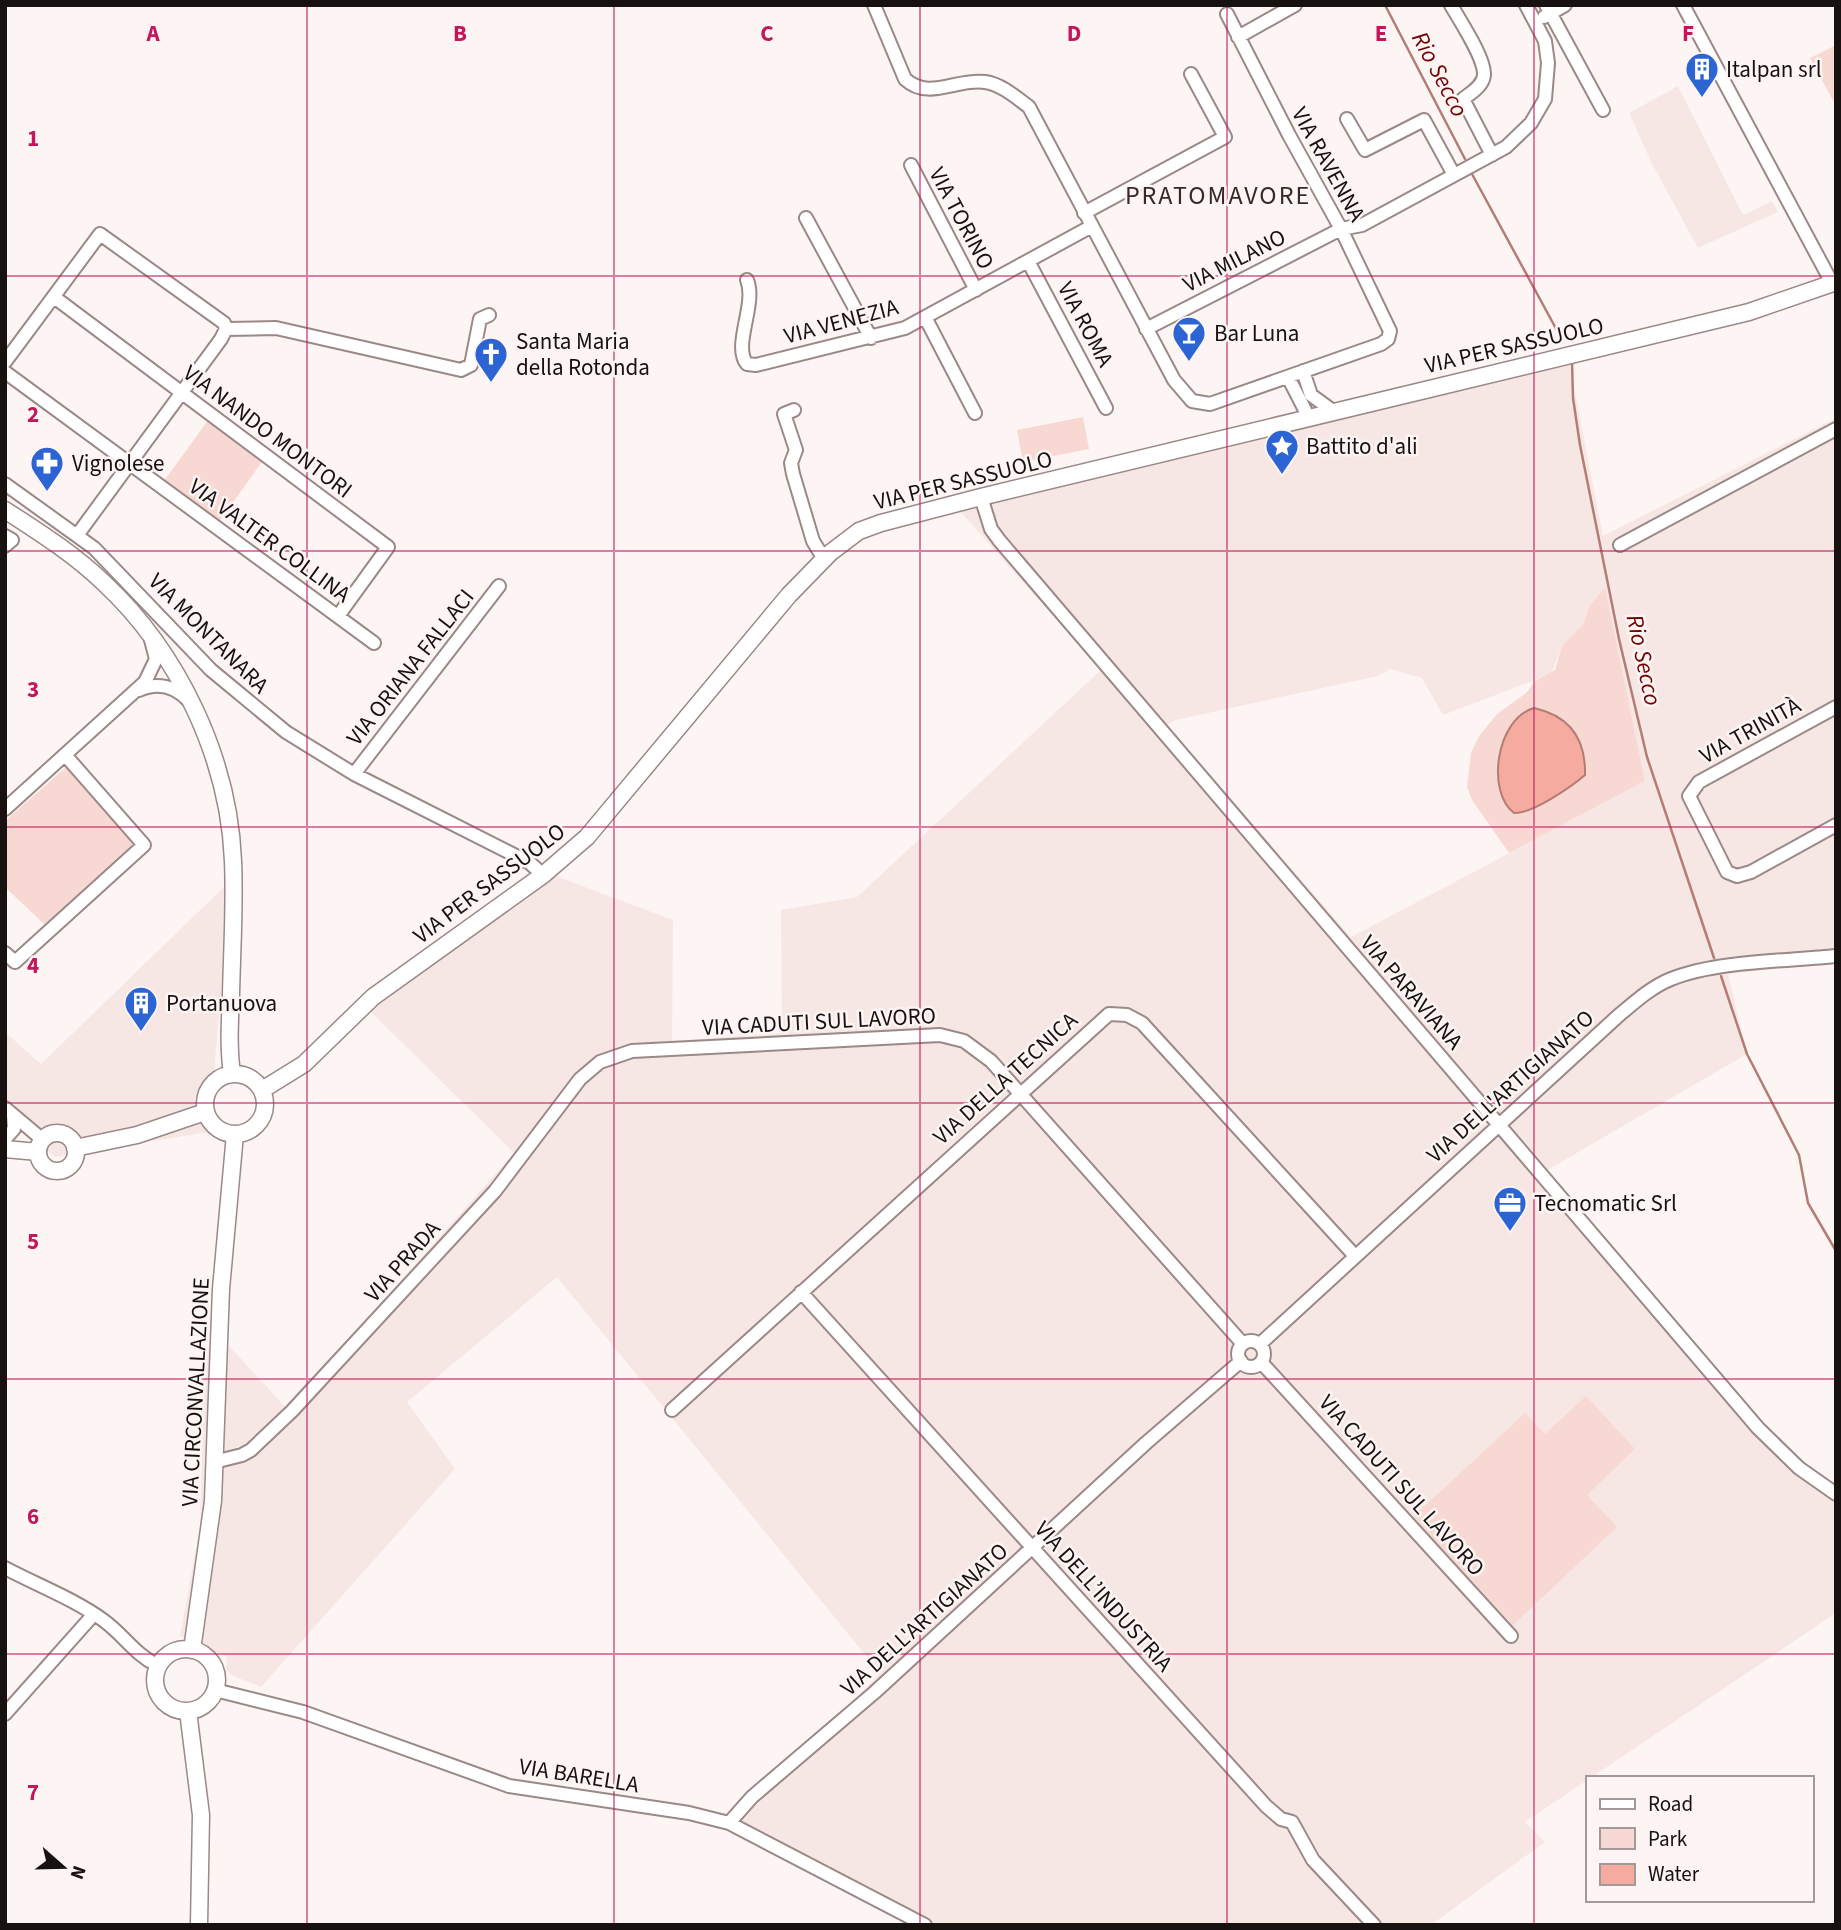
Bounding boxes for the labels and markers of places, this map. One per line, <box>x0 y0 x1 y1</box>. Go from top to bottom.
building icon: Italpan srl <box>1683 50 1721 99</box>
place label: Italpan srl <box>1726 53 1822 86</box>
bar icon: Bar Luna <box>1170 314 1208 363</box>
place label: Bar Luna <box>1214 317 1299 350</box>
place label: Santa Maria della Rotonda <box>516 325 650 384</box>
church icon: Santa Maria della Rotonda <box>472 335 510 384</box>
place icon: Battito d'ali <box>1263 427 1301 476</box>
place label: Battito d'ali <box>1306 430 1418 463</box>
pharmacy icon: Vignolese <box>28 444 66 493</box>
place label: Vignolese <box>72 447 164 480</box>
building icon: Portanuova <box>122 984 160 1033</box>
place label: Portanuova <box>166 987 277 1020</box>
office icon: Tecnomatic Srl <box>1491 1184 1529 1233</box>
place label: Tecnomatic Srl <box>1534 1187 1677 1220</box>

